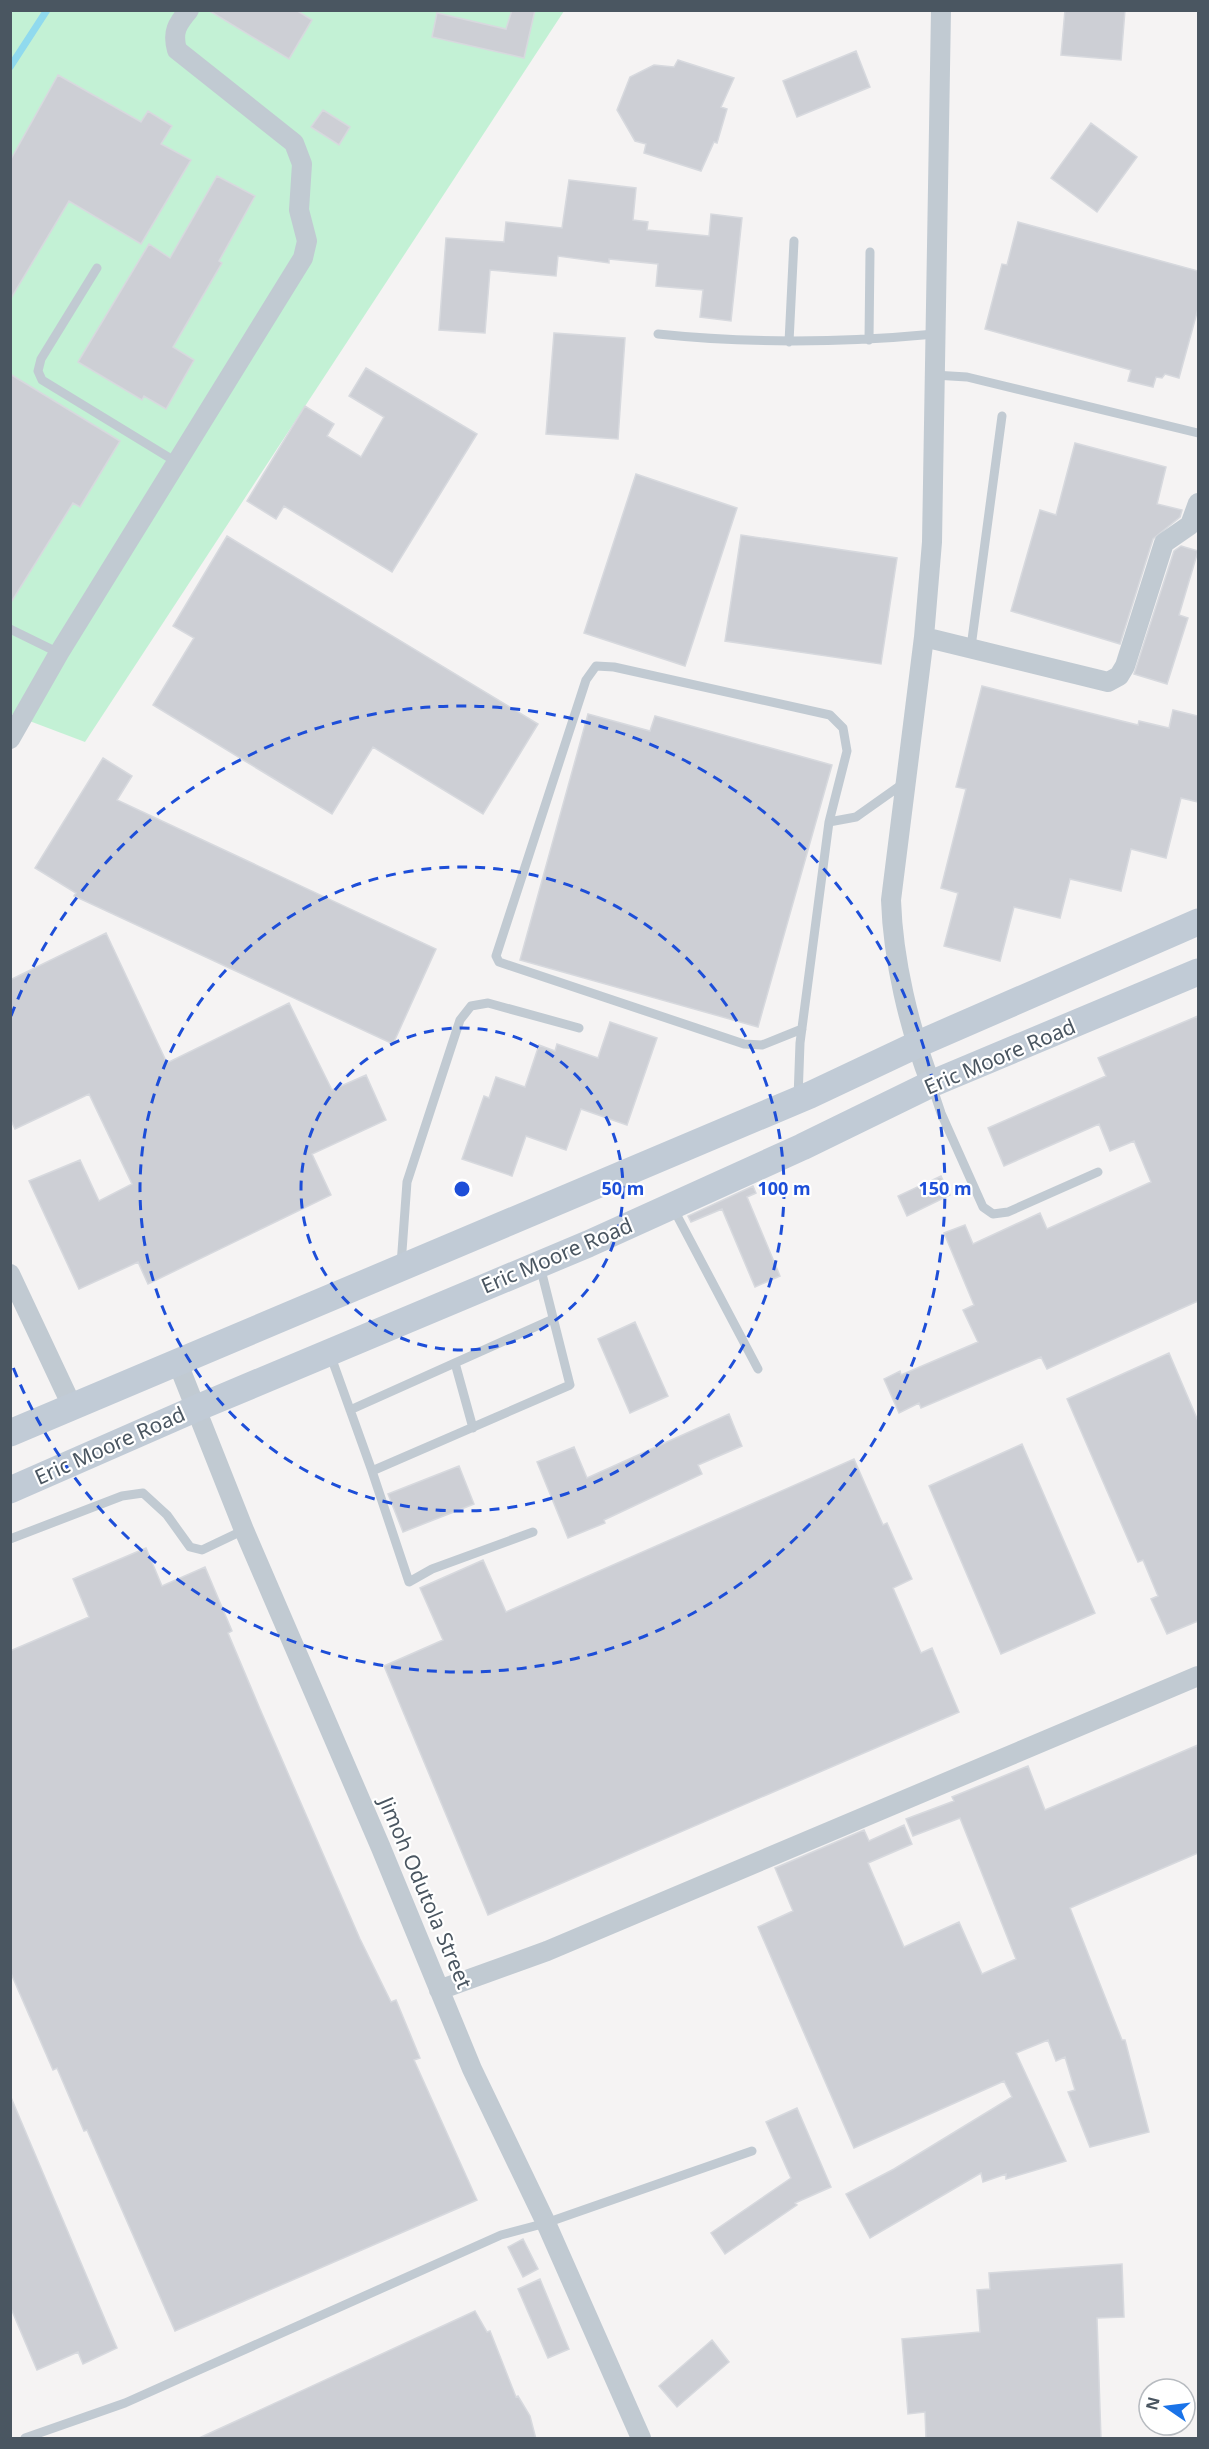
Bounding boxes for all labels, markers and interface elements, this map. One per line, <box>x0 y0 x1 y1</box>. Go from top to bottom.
street label: Eric Moore Road <box>920 1012 1080 1101</box>
text: 50 m <box>602 1176 644 1200</box>
text: 100 m <box>757 1176 811 1200</box>
text: 150 m <box>918 1176 972 1200</box>
centre of rings <box>452 1179 472 1199</box>
street label: Eric Moore Road <box>477 1211 637 1300</box>
street label: Eric Moore Road <box>30 1399 189 1491</box>
street label: Jimoh Odutola Street <box>372 1791 479 1993</box>
north arrow <box>1137 2377 1197 2437</box>
text: N <box>1140 2394 1165 2412</box>

